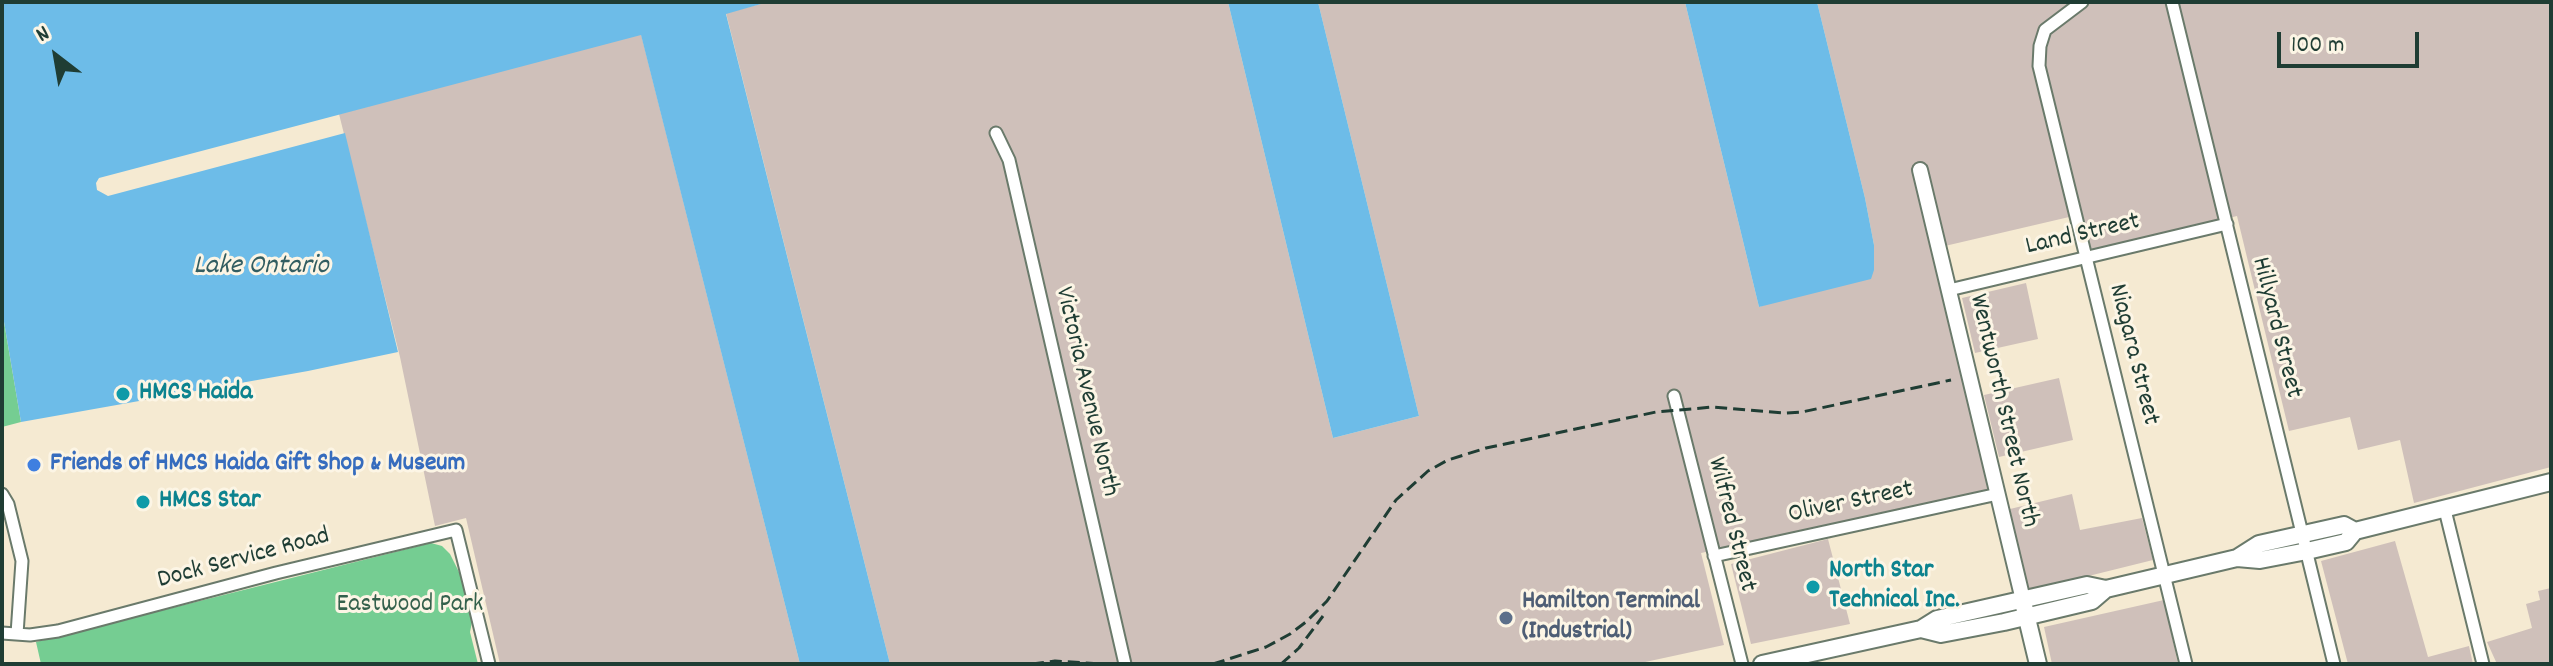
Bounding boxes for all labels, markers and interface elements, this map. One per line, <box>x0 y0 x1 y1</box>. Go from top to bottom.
north arrow <box>16 16 96 96</box>
scale bar <box>2281 16 2423 66</box>
text: N <box>31 19 56 51</box>
text: 100 m <box>2291 29 2344 63</box>
street label: Land Street <box>2023 208 2143 264</box>
water label: Lake Ontario <box>193 251 329 285</box>
street label: Hillyard Street <box>2242 254 2308 402</box>
street label: Niagara Street <box>2099 281 2165 429</box>
street label: Victoria Avenue North <box>1046 284 1124 500</box>
street label: Wentworth Street North <box>1960 292 2044 530</box>
place label: HMCS Haida <box>139 378 252 410</box>
marker: HMCS Haida <box>114 385 132 403</box>
place label: Friends of HMCS Haida Gift Shop & Museum <box>50 449 465 481</box>
street label: Wilfred Street <box>1698 455 1762 595</box>
marker: Friends of HMCS Haida Gift Shop & Museum <box>25 456 43 474</box>
street label: Oliver Street <box>1786 476 1916 532</box>
place label: HMCS Star <box>159 486 261 518</box>
marker: HMCS Star <box>134 493 152 511</box>
street label: Dock Service Road <box>155 522 333 598</box>
place label: North Star Technical Inc. <box>1829 556 1960 618</box>
marker: North Star Technical Inc. <box>1804 578 1822 596</box>
place label: Hamilton Terminal (Industrial) <box>1522 587 1700 648</box>
park label: Eastwood Park <box>337 590 483 622</box>
marker: Hamilton Terminal (Industrial) <box>1497 609 1515 627</box>

